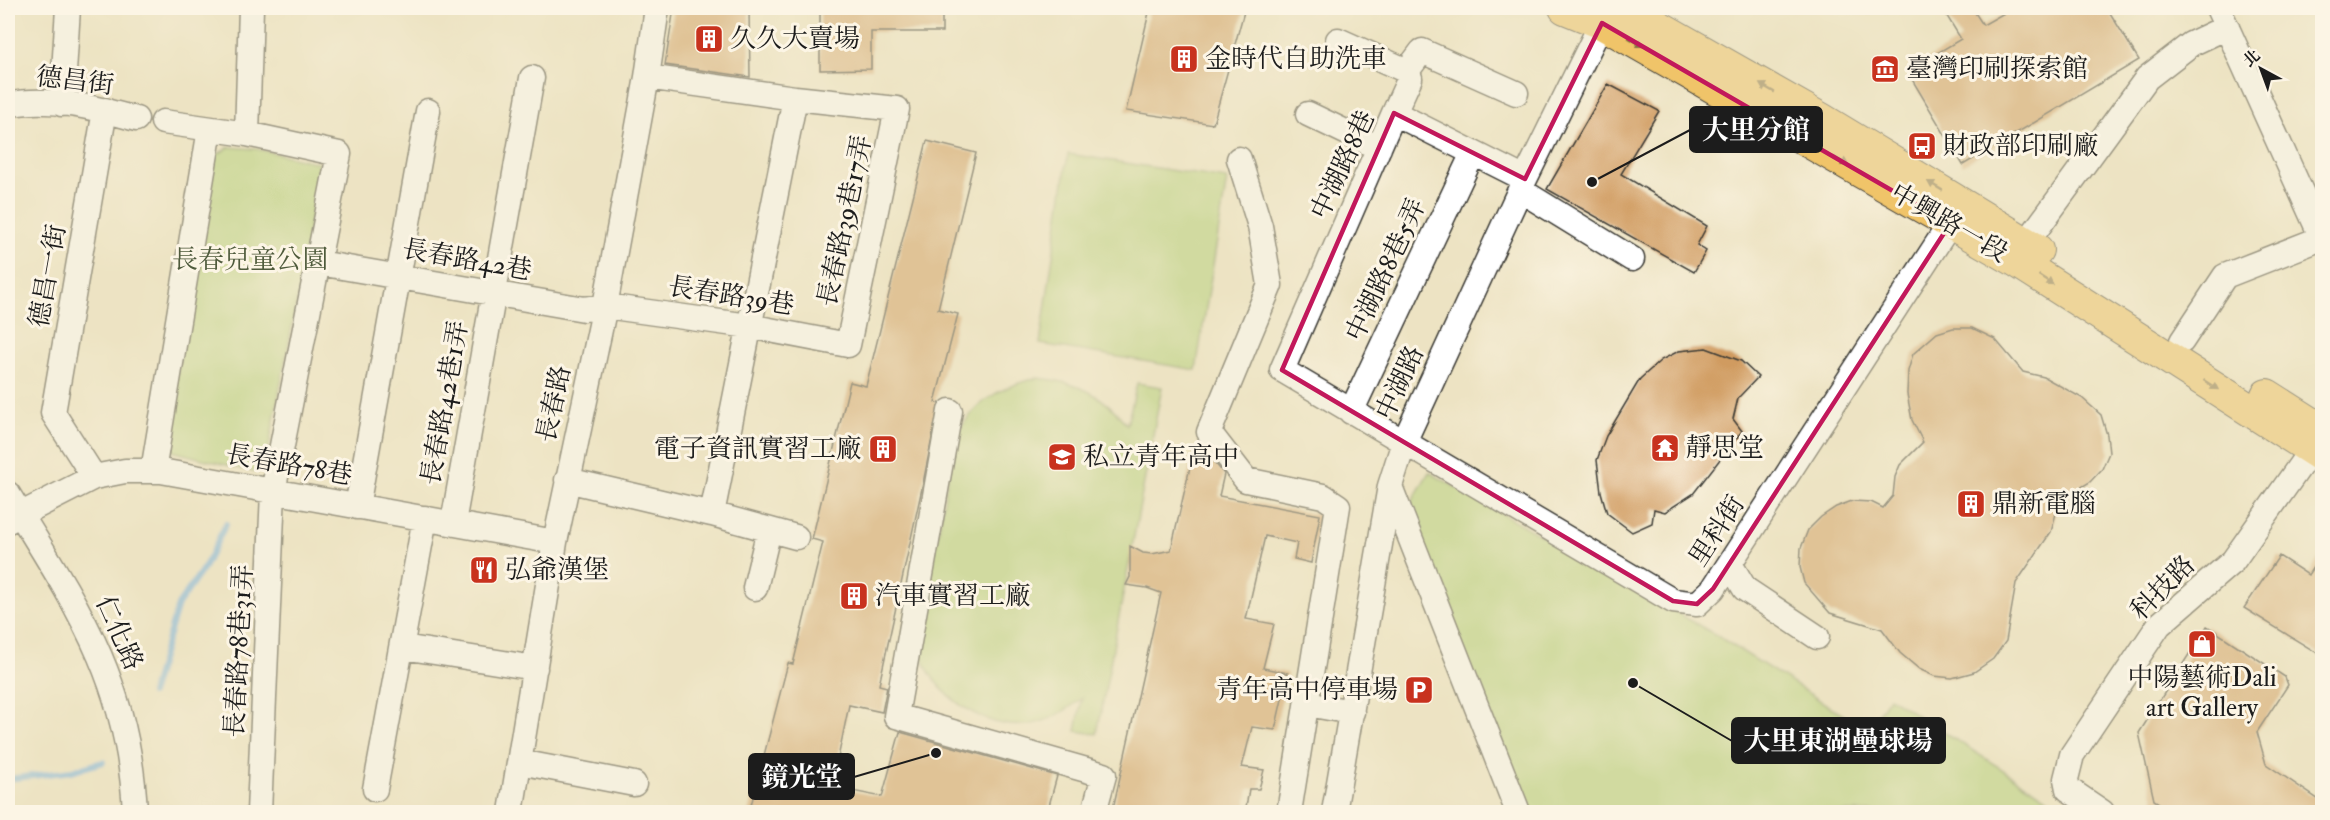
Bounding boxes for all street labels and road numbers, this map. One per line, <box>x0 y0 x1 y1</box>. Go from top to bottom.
street label: 德昌街 <box>34 60 116 102</box>
street label: 中湖路8巷 <box>1304 106 1382 224</box>
street label: 長春路39巷17弄 <box>811 132 879 310</box>
street label: 中興路一段 <box>1885 177 2013 269</box>
street label: 中湖路8巷5弄 <box>1339 194 1433 346</box>
street label: 德昌一街 <box>23 222 73 330</box>
street label: 長春路42巷 <box>400 233 534 287</box>
street label: 長春路39巷 <box>666 270 796 322</box>
street label: 長春路42巷1弄 <box>415 318 475 488</box>
street label: 中湖路 <box>1369 341 1431 425</box>
street label: 長春路 <box>530 363 578 445</box>
street label: 長春路78巷 <box>223 438 355 492</box>
street label: 里科街 <box>1682 490 1752 572</box>
street label: 科技路 <box>2124 549 2202 627</box>
street label: 長春路78巷31弄 <box>218 564 260 738</box>
street label: 仁化路 <box>89 591 149 675</box>

